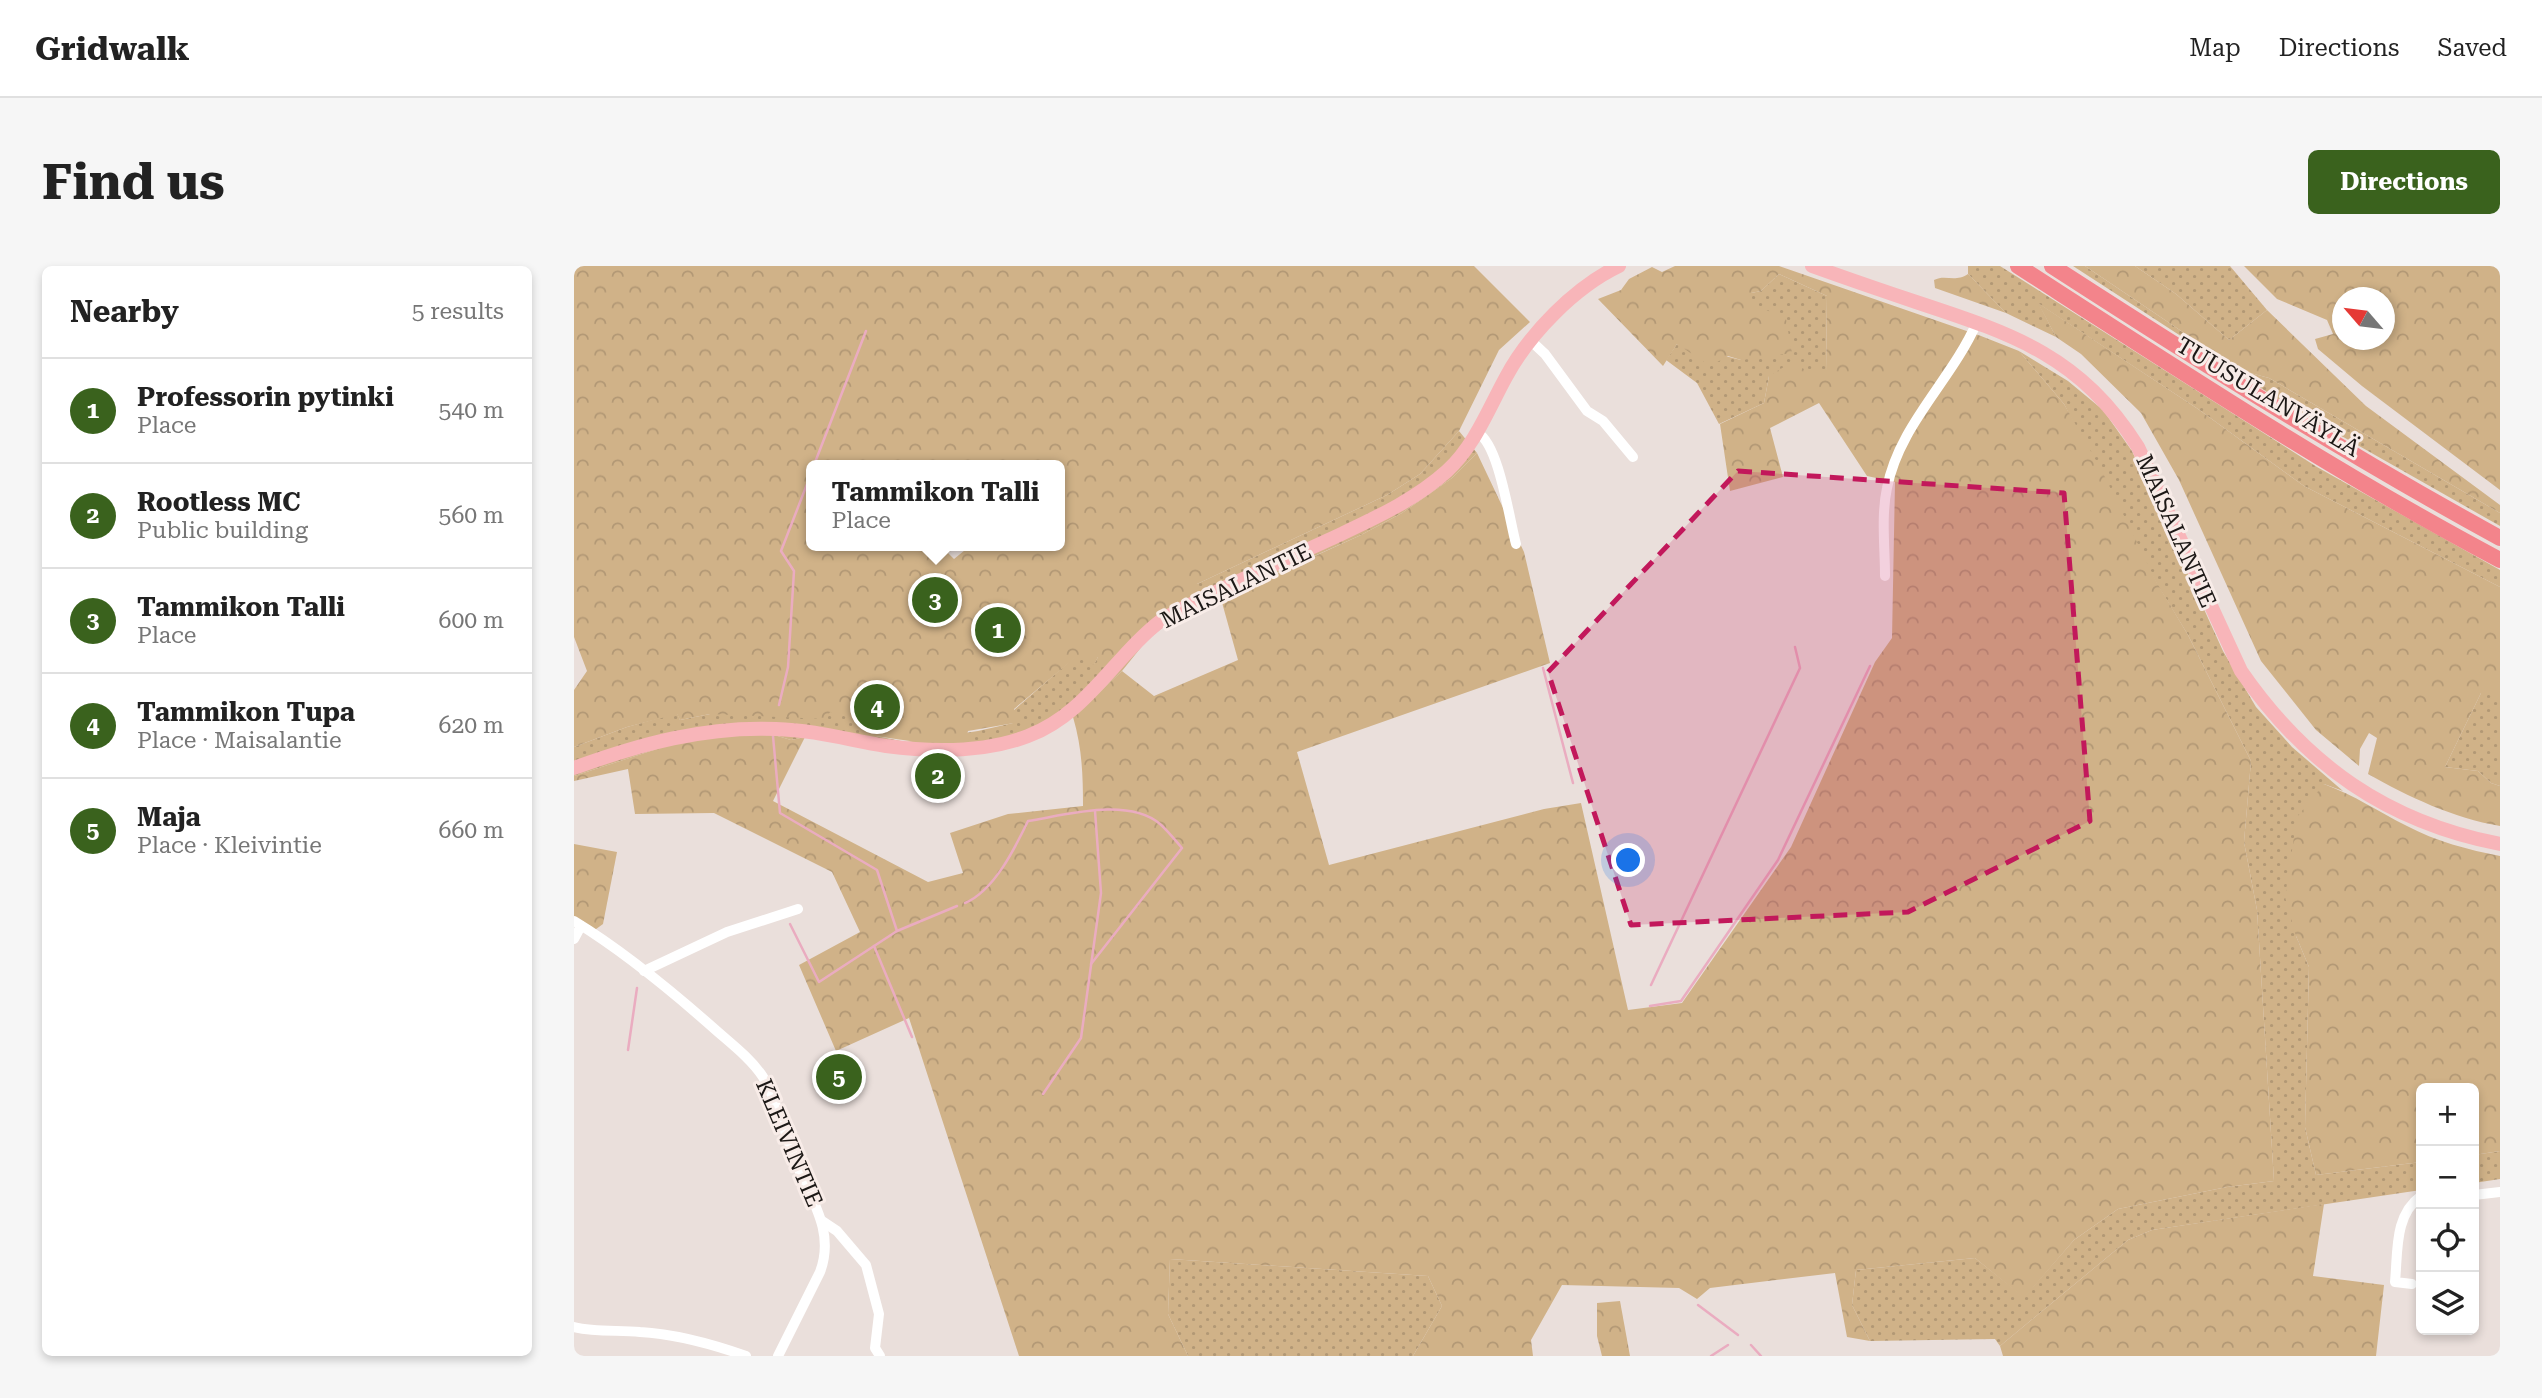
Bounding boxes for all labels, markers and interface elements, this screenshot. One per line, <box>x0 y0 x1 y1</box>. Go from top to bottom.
text: Gridwalk <box>35 29 189 68</box>
text: Map <box>2189 34 2241 62</box>
text: Directions <box>2279 34 2399 62</box>
text: Saved <box>2437 34 2507 62</box>
button: Directions <box>2308 150 2500 214</box>
text: Find us <box>42 154 225 211</box>
north arrow <box>2332 287 2395 350</box>
text: Nearby <box>70 294 179 329</box>
text: 5 results <box>412 298 504 325</box>
street label: TUUSULANVÄYLÄ <box>2171 332 2365 462</box>
text: Professorin pytinki <box>137 382 394 412</box>
text: 1 <box>87 397 99 424</box>
text: 540 m <box>439 397 504 424</box>
text: Place <box>137 412 196 439</box>
street label: MAISALANTIE <box>2130 450 2222 612</box>
popup <box>806 460 1065 551</box>
text: Tammikon Talli <box>832 477 1039 507</box>
text: Rootless MC <box>137 487 300 517</box>
text: 2 <box>87 502 99 529</box>
text: 560 m <box>439 502 504 529</box>
text: Place <box>832 507 891 534</box>
text: Public building <box>137 517 308 544</box>
street label: MAISALANTIE <box>1156 538 1316 634</box>
pin: 3 <box>912 574 958 626</box>
text: Tammikon Talli <box>137 592 345 622</box>
pin: 1 <box>975 604 1021 656</box>
text: 3 <box>87 607 99 634</box>
text: 600 m <box>439 607 504 634</box>
text: Place <box>137 622 196 649</box>
pin: 4 <box>854 681 900 733</box>
text: Tammikon Tupa <box>137 697 355 727</box>
text: 4 <box>87 712 99 739</box>
text: 620 m <box>439 712 504 739</box>
text: Place · Maisalantie <box>137 727 342 754</box>
pin: 2 <box>915 750 961 802</box>
text: Maja <box>137 802 201 832</box>
text: 5 <box>87 817 99 844</box>
text: 660 m <box>439 817 504 844</box>
text: Place · Kleivintie <box>137 832 322 859</box>
your location <box>1611 843 1645 877</box>
pin: 5 <box>816 1051 862 1103</box>
street label: KLEIVINTIE <box>750 1075 828 1211</box>
map controls <box>2416 1083 2479 1335</box>
button: + <box>2416 1083 2479 1146</box>
button: − <box>2416 1146 2479 1209</box>
button: locate <box>2416 1209 2479 1272</box>
button: layers <box>2416 1272 2479 1335</box>

